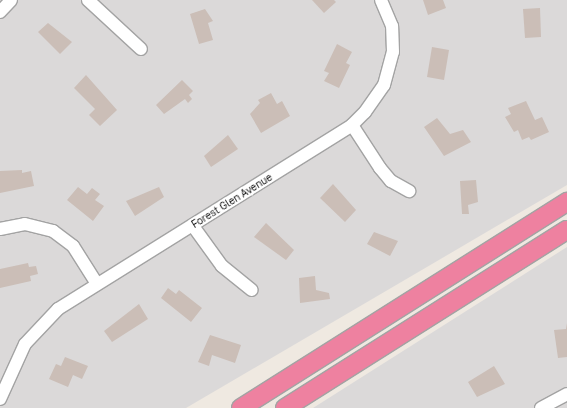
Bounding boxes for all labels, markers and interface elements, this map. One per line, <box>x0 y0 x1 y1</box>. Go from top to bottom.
street label: Forest Glen Avenue <box>189 171 275 231</box>

